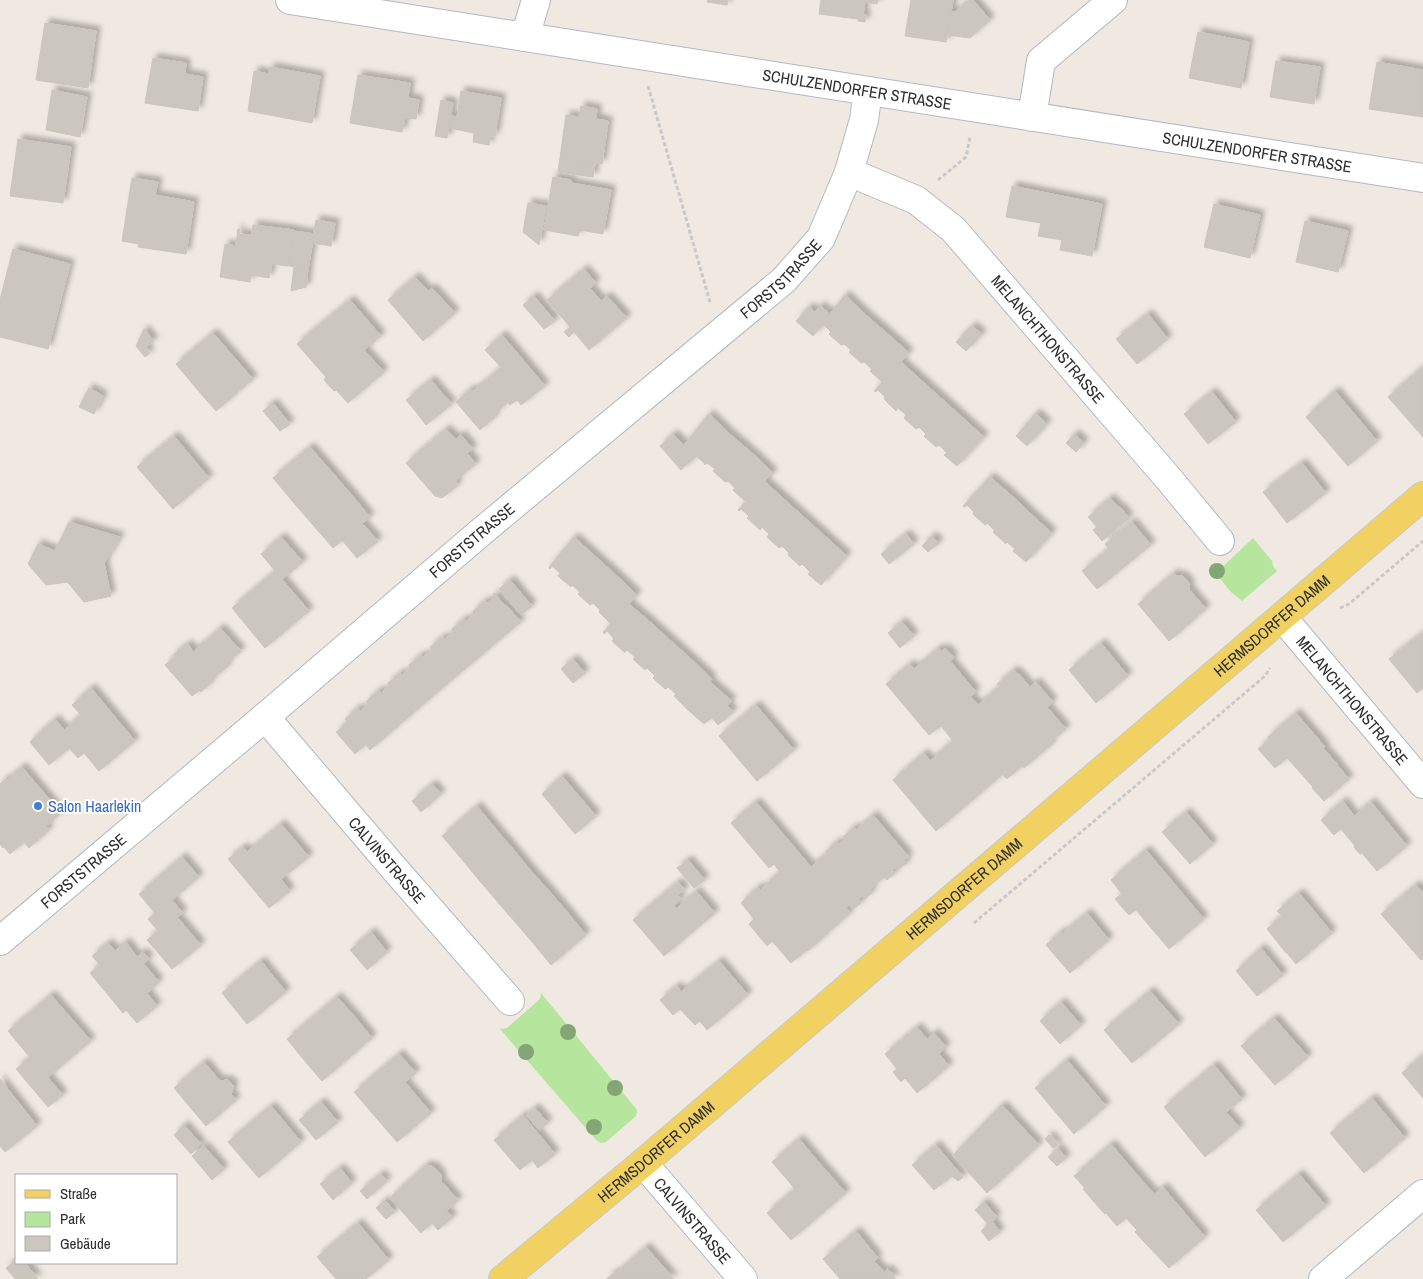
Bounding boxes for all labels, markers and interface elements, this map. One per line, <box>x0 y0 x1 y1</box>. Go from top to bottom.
street label: SCHULZENDORFER STRASSE <box>761 63 953 115</box>
street label: SCHULZENDORFER STRASSE <box>1161 126 1353 178</box>
street label: FORSTSTRASSE <box>735 234 826 323</box>
street label: MELANCHTHONSTRASSE <box>986 270 1110 408</box>
street label: FORSTSTRASSE <box>424 498 519 583</box>
street label: HERMSDORFER DAMM <box>1209 569 1335 681</box>
street label: MELANCHTHONSTRASSE <box>1291 631 1413 770</box>
place label: Salon Haarlekin <box>48 795 141 817</box>
marker: Salon Haarlekin <box>32 800 44 812</box>
street label: CALVINSTRASSE <box>344 812 431 908</box>
street label: FORSTSTRASSE <box>36 828 131 913</box>
street label: HERMSDORFER DAMM <box>901 833 1027 945</box>
street label: HERMSDORFER DAMM <box>593 1096 719 1207</box>
street label: CALVINSTRASSE <box>649 1173 736 1269</box>
legend <box>15 1174 178 1264</box>
text: Straße <box>60 1183 97 1204</box>
text: Park <box>60 1208 86 1229</box>
text: Gebäude <box>60 1233 111 1254</box>

